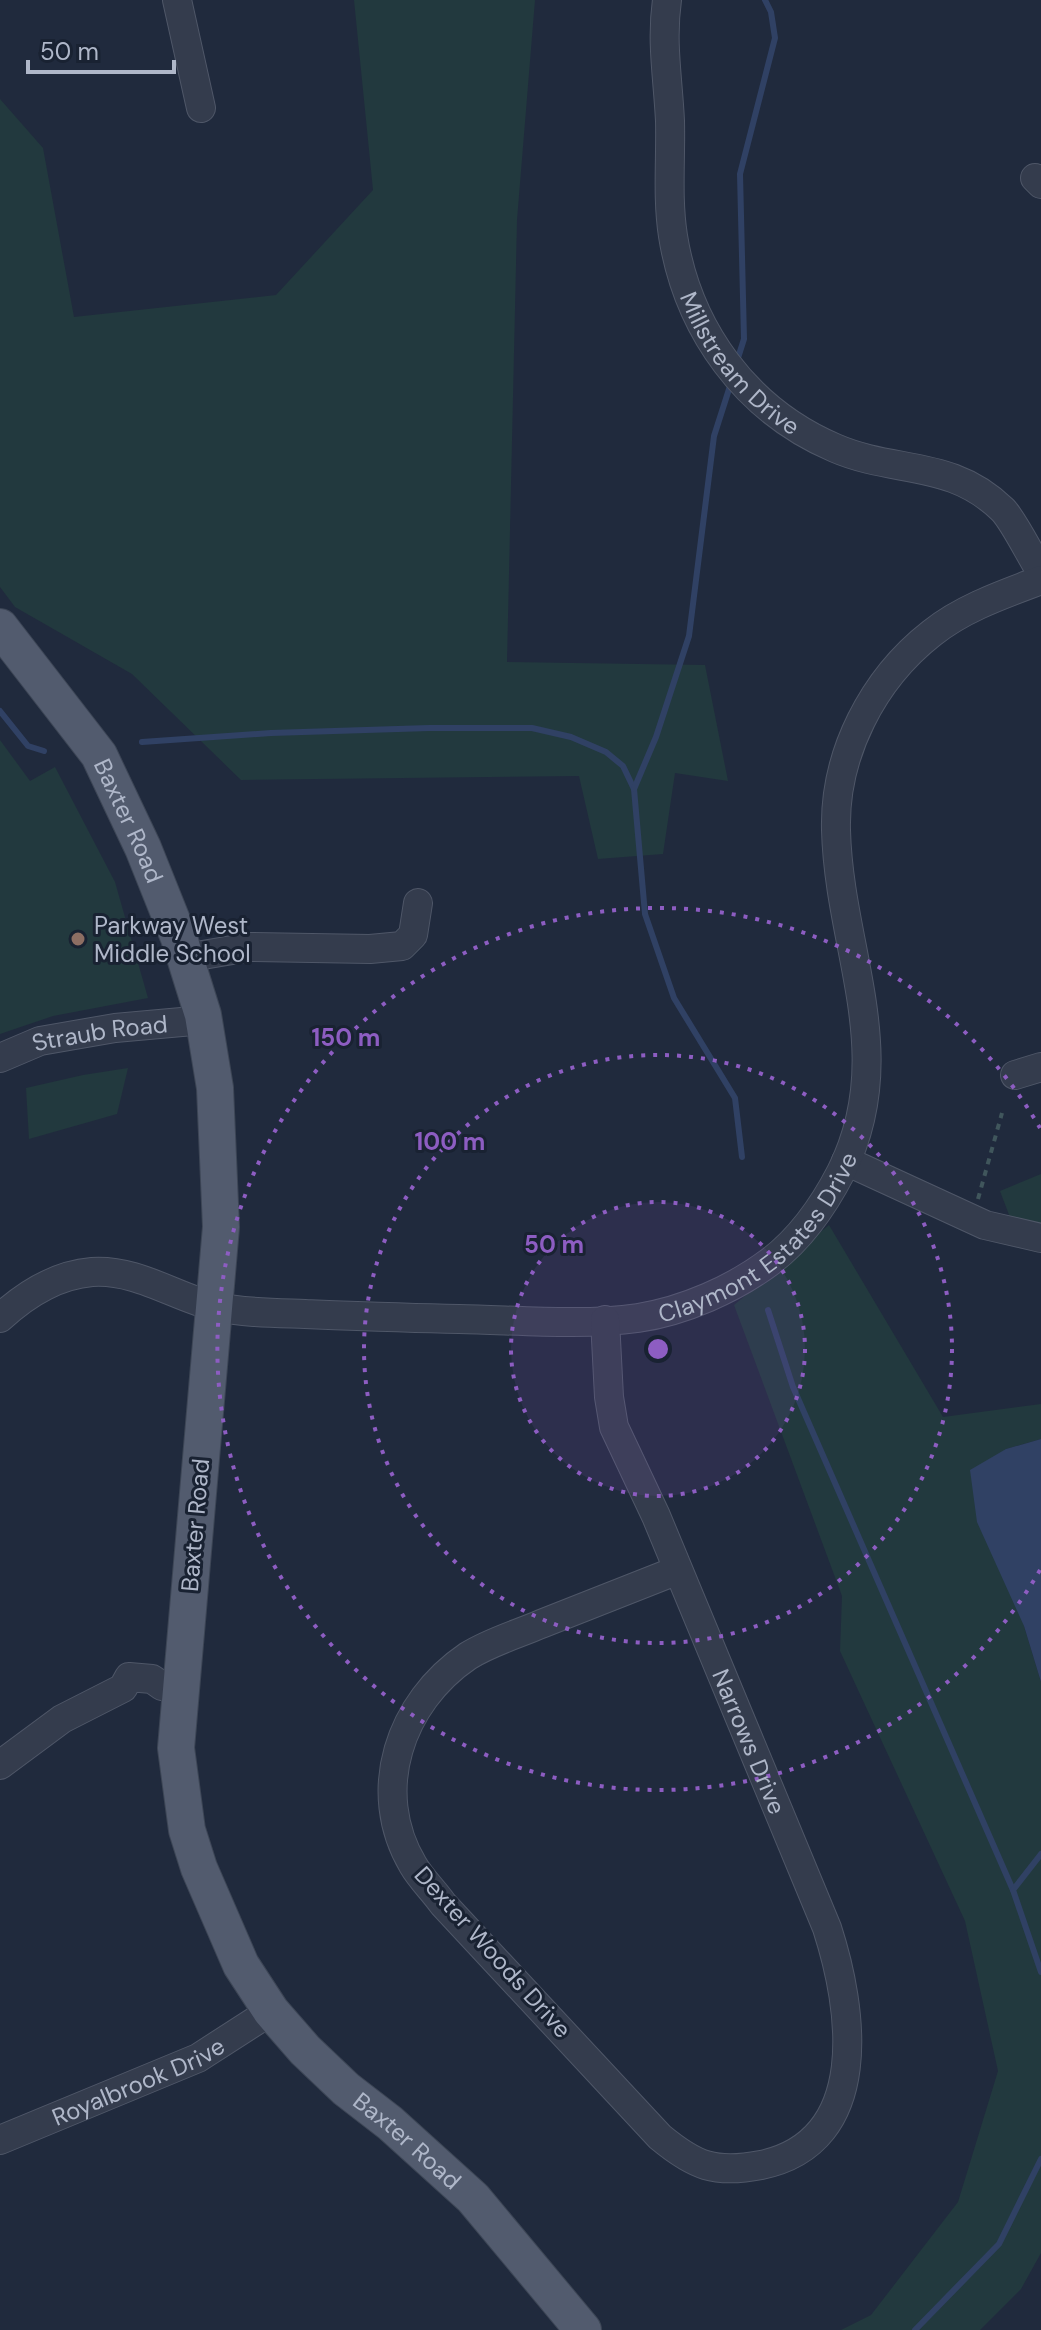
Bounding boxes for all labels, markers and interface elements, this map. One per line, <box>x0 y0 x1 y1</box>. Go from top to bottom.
scale bar <box>28 24 174 74</box>
text: 50 m <box>40 36 99 67</box>
street label: Millstream Drive <box>673 287 806 441</box>
street label: Baxter Road <box>87 753 171 887</box>
place label: Parkway West Middle School <box>94 910 251 969</box>
marker: Parkway West Middle School <box>69 930 87 948</box>
street label: Straub Road <box>27 1008 169 1058</box>
text: 150 m <box>312 1022 380 1053</box>
text: 100 m <box>415 1126 485 1157</box>
street label: Claymont Estates Drive <box>655 1147 864 1329</box>
text: 50 m <box>524 1229 584 1260</box>
centre of rings <box>644 1335 672 1363</box>
street label: Baxter Road <box>174 1457 216 1593</box>
street label: Narrows Drive <box>706 1664 793 1819</box>
street label: Dexter Woods Drive <box>408 1860 578 2044</box>
street label: Royalbrook Drive <box>47 2030 230 2132</box>
street label: Baxter Road <box>347 2085 468 2196</box>

